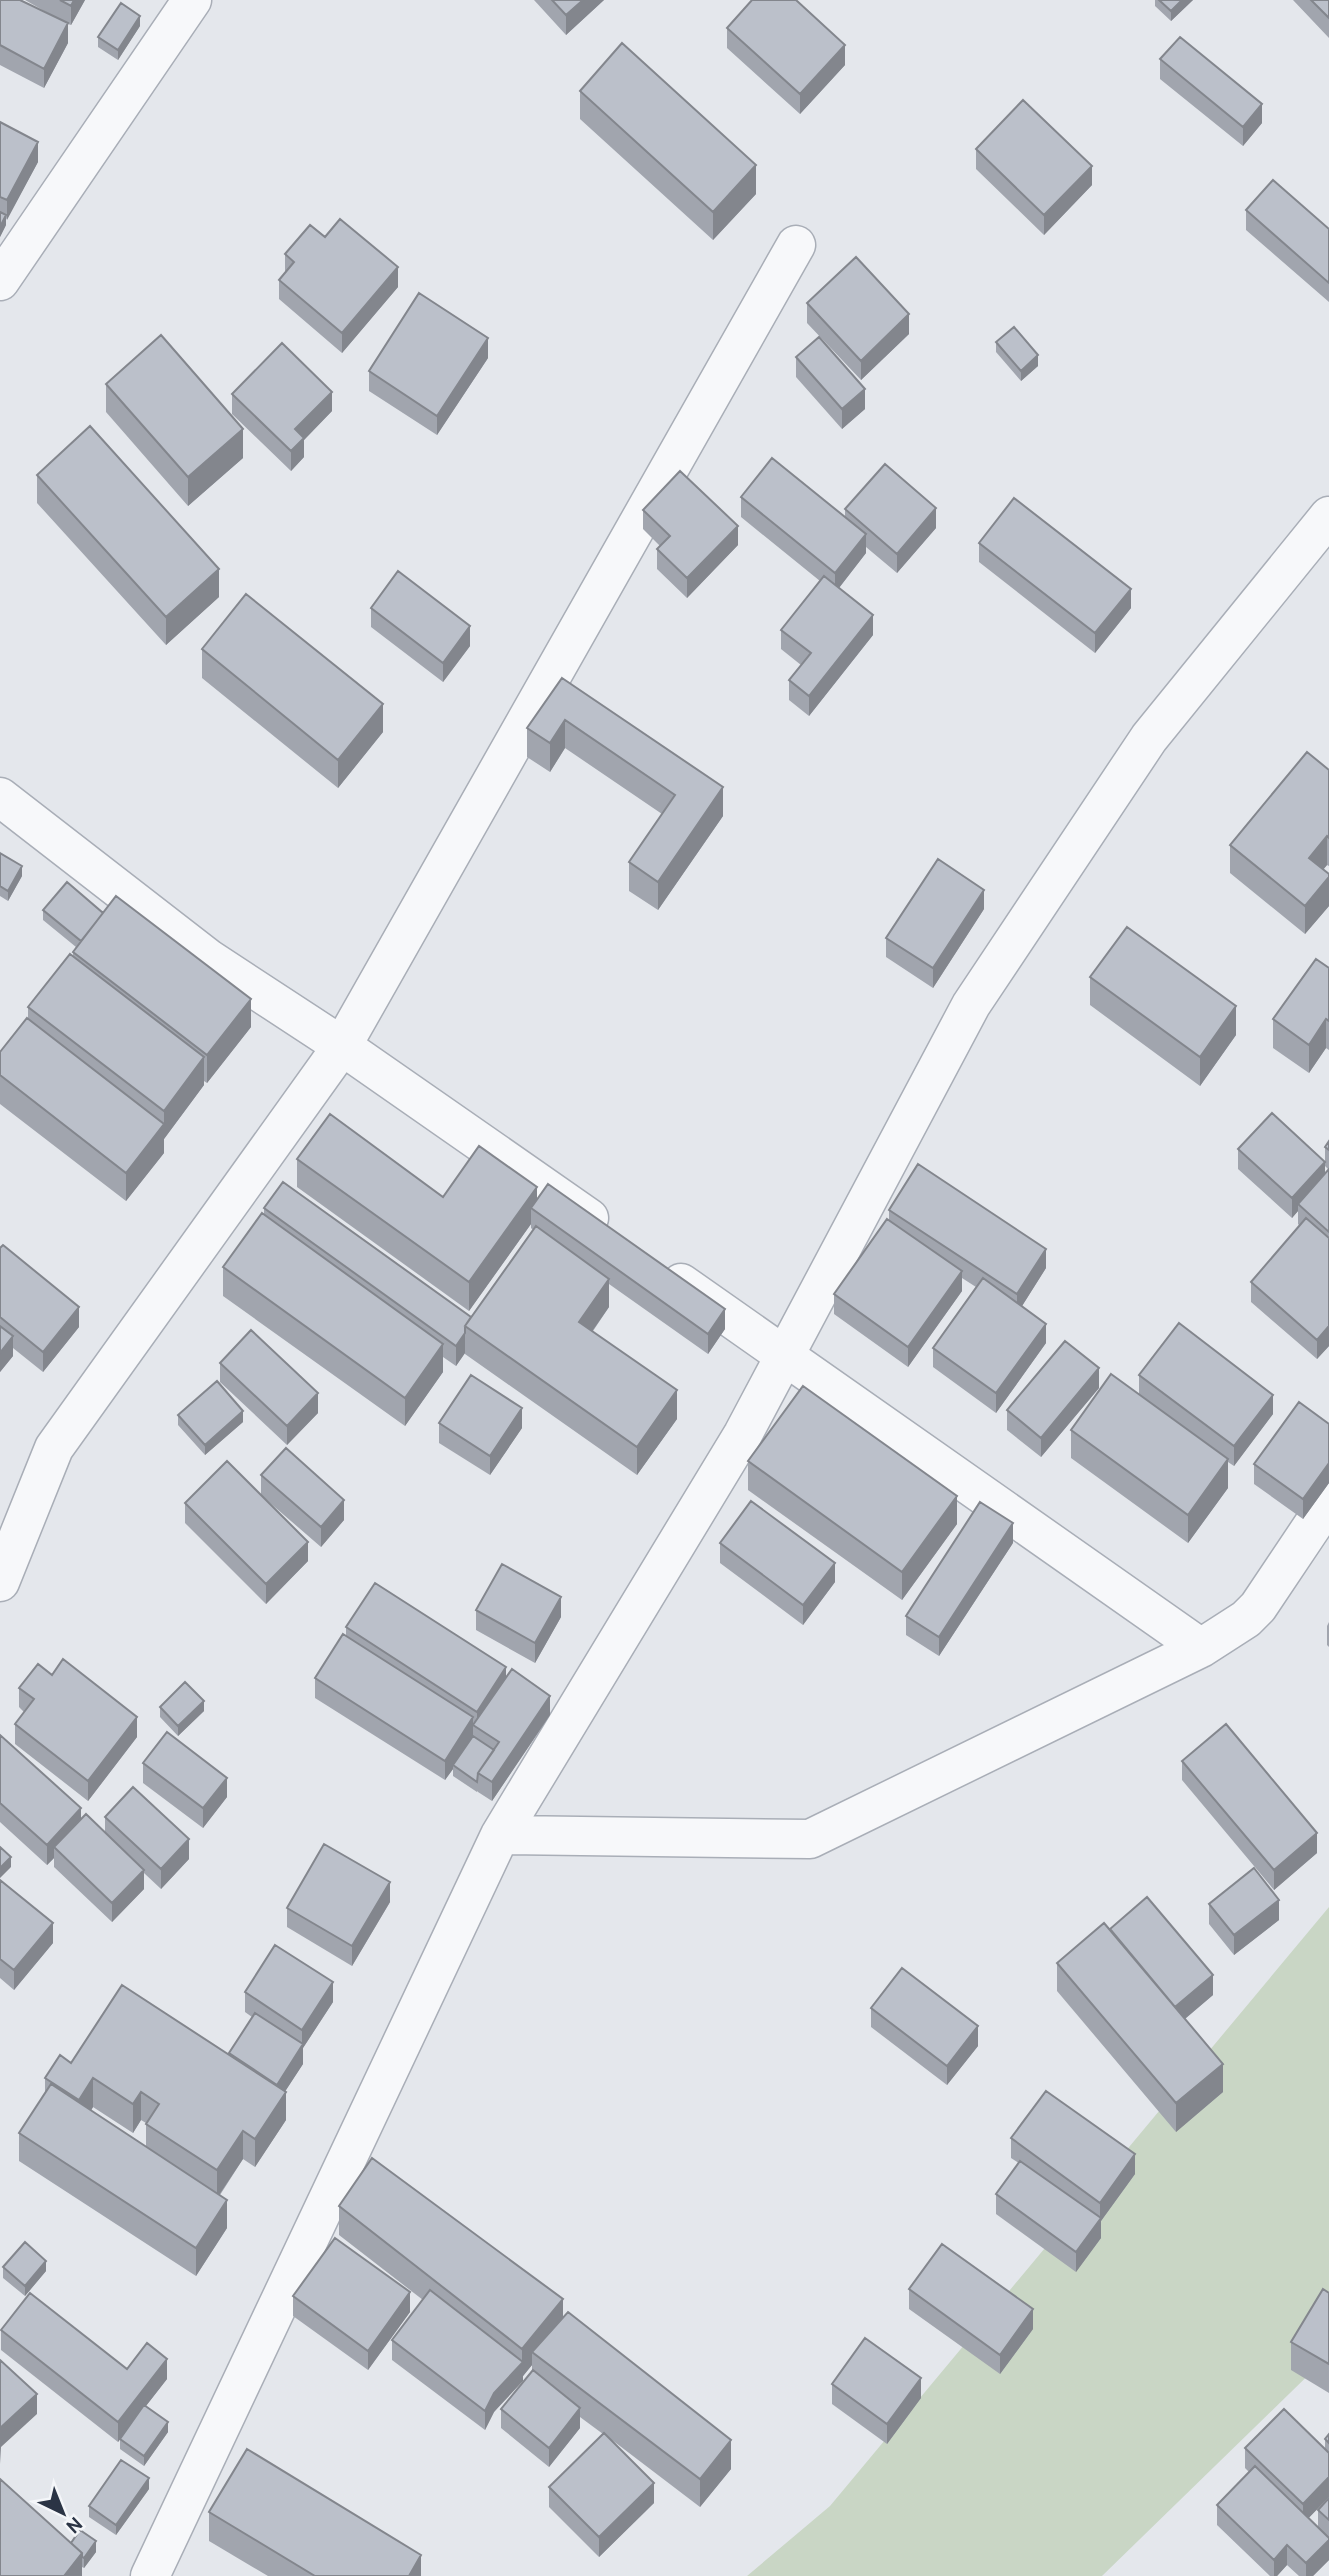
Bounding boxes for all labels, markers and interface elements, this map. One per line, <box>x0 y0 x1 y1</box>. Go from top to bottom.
north arrow <box>28 2478 98 2548</box>
text: N <box>61 2512 87 2538</box>

